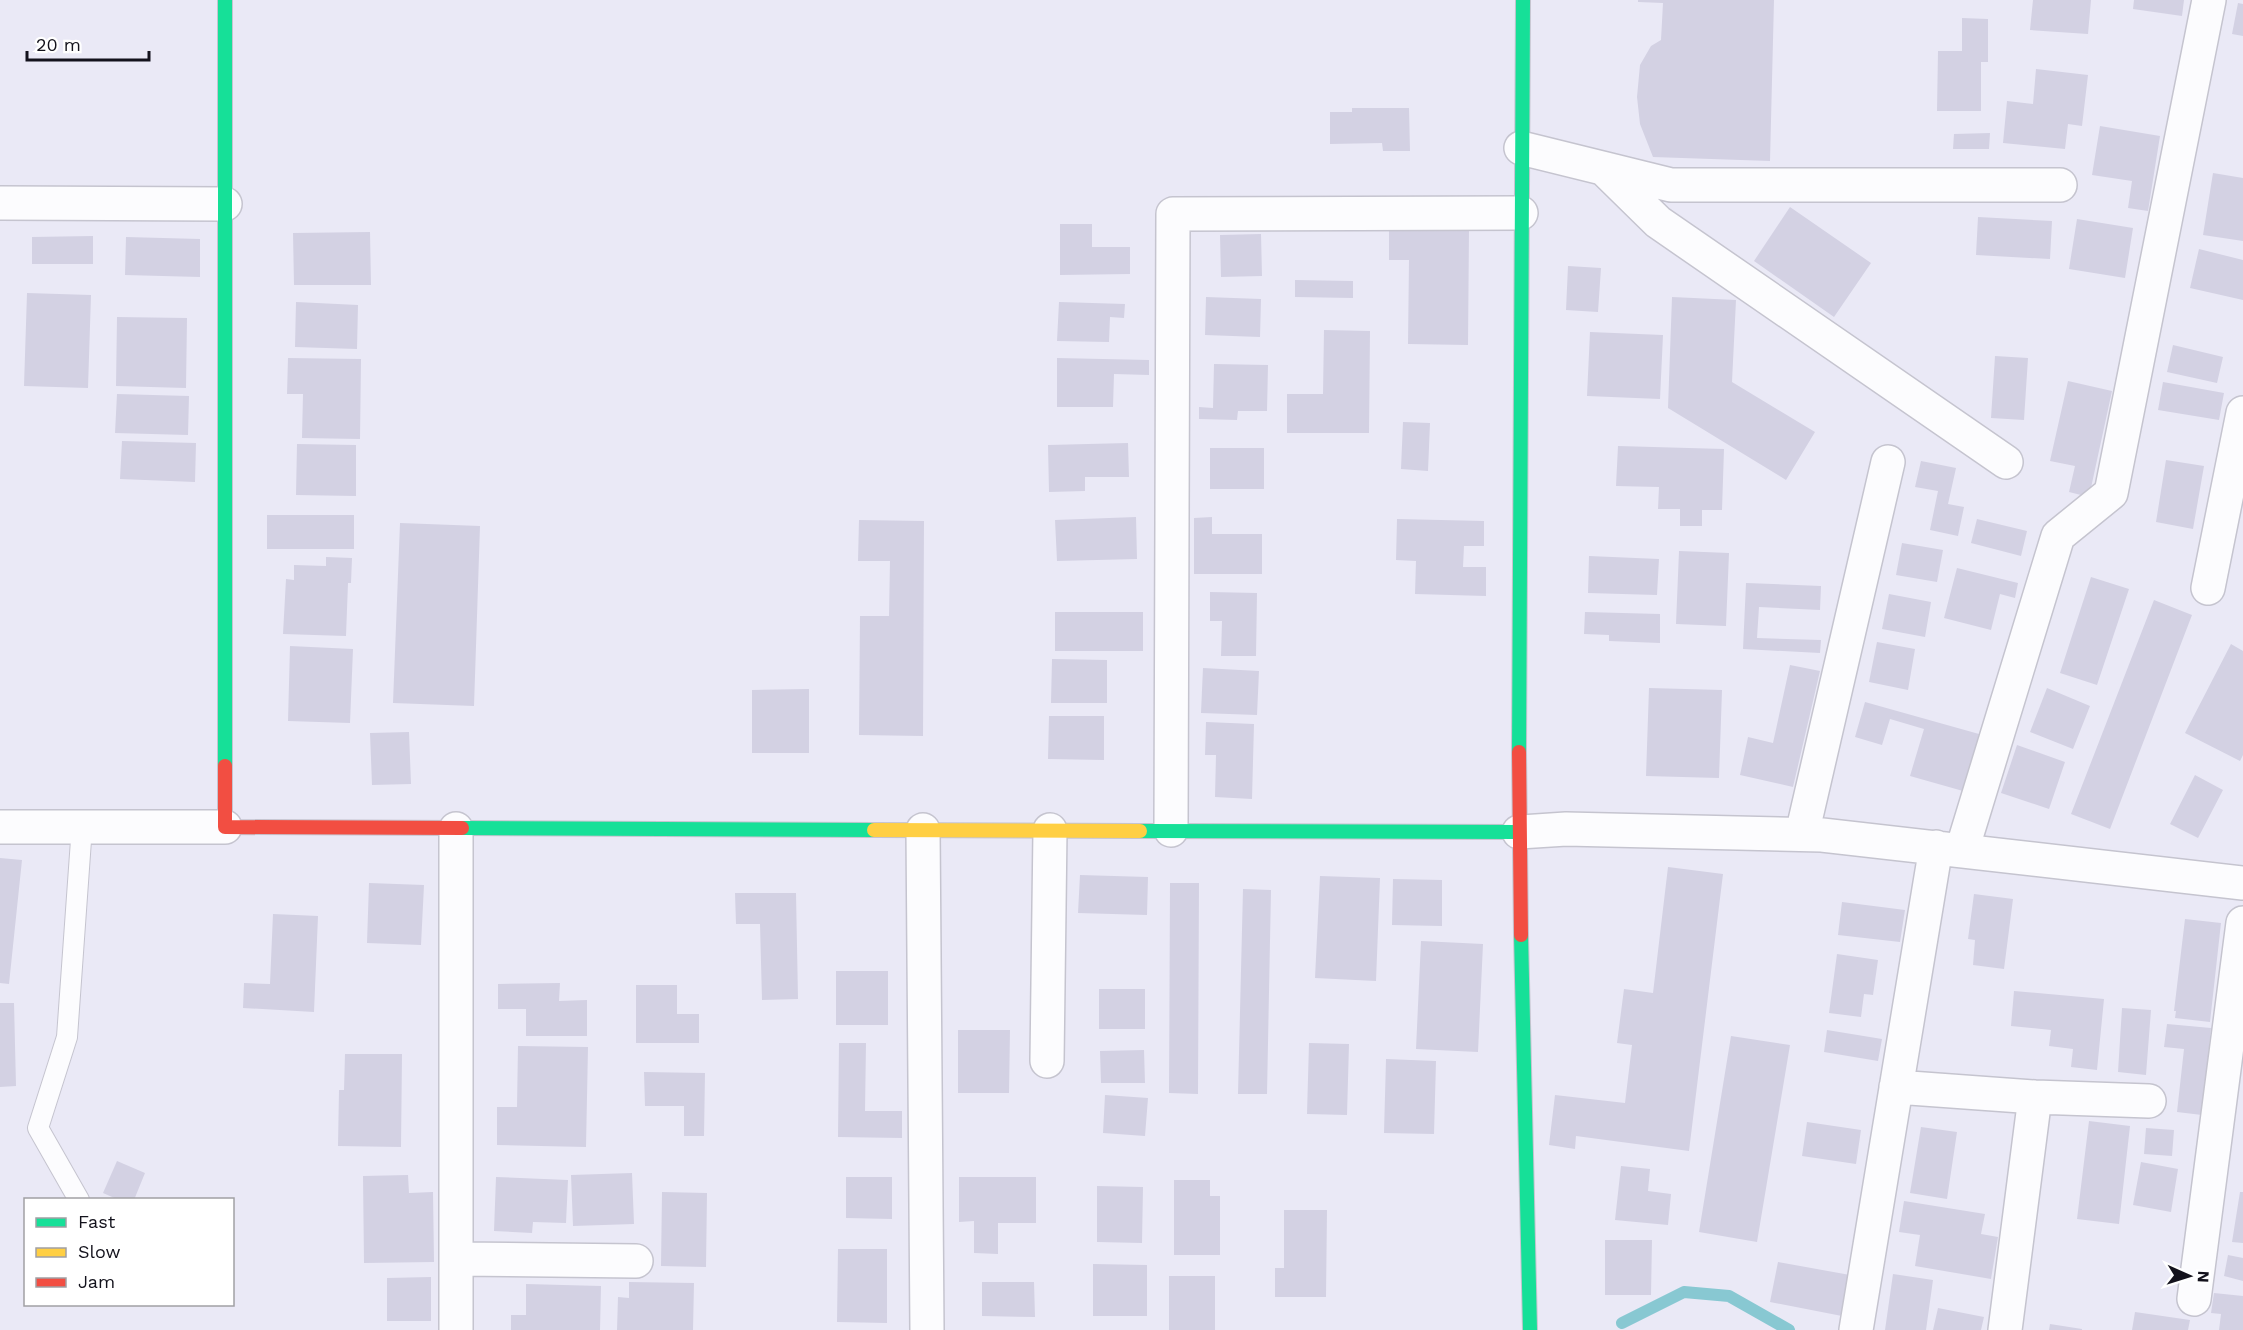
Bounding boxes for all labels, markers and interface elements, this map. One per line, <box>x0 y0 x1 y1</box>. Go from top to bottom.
scale bar <box>27 24 148 62</box>
text: 20 m <box>36 34 81 55</box>
legend <box>24 1198 234 1306</box>
text: Fast <box>78 1211 116 1232</box>
text: Slow <box>78 1241 121 1262</box>
north arrow <box>2159 1246 2219 1306</box>
text: N <box>2194 1270 2213 1283</box>
text: Jam <box>78 1271 115 1292</box>

